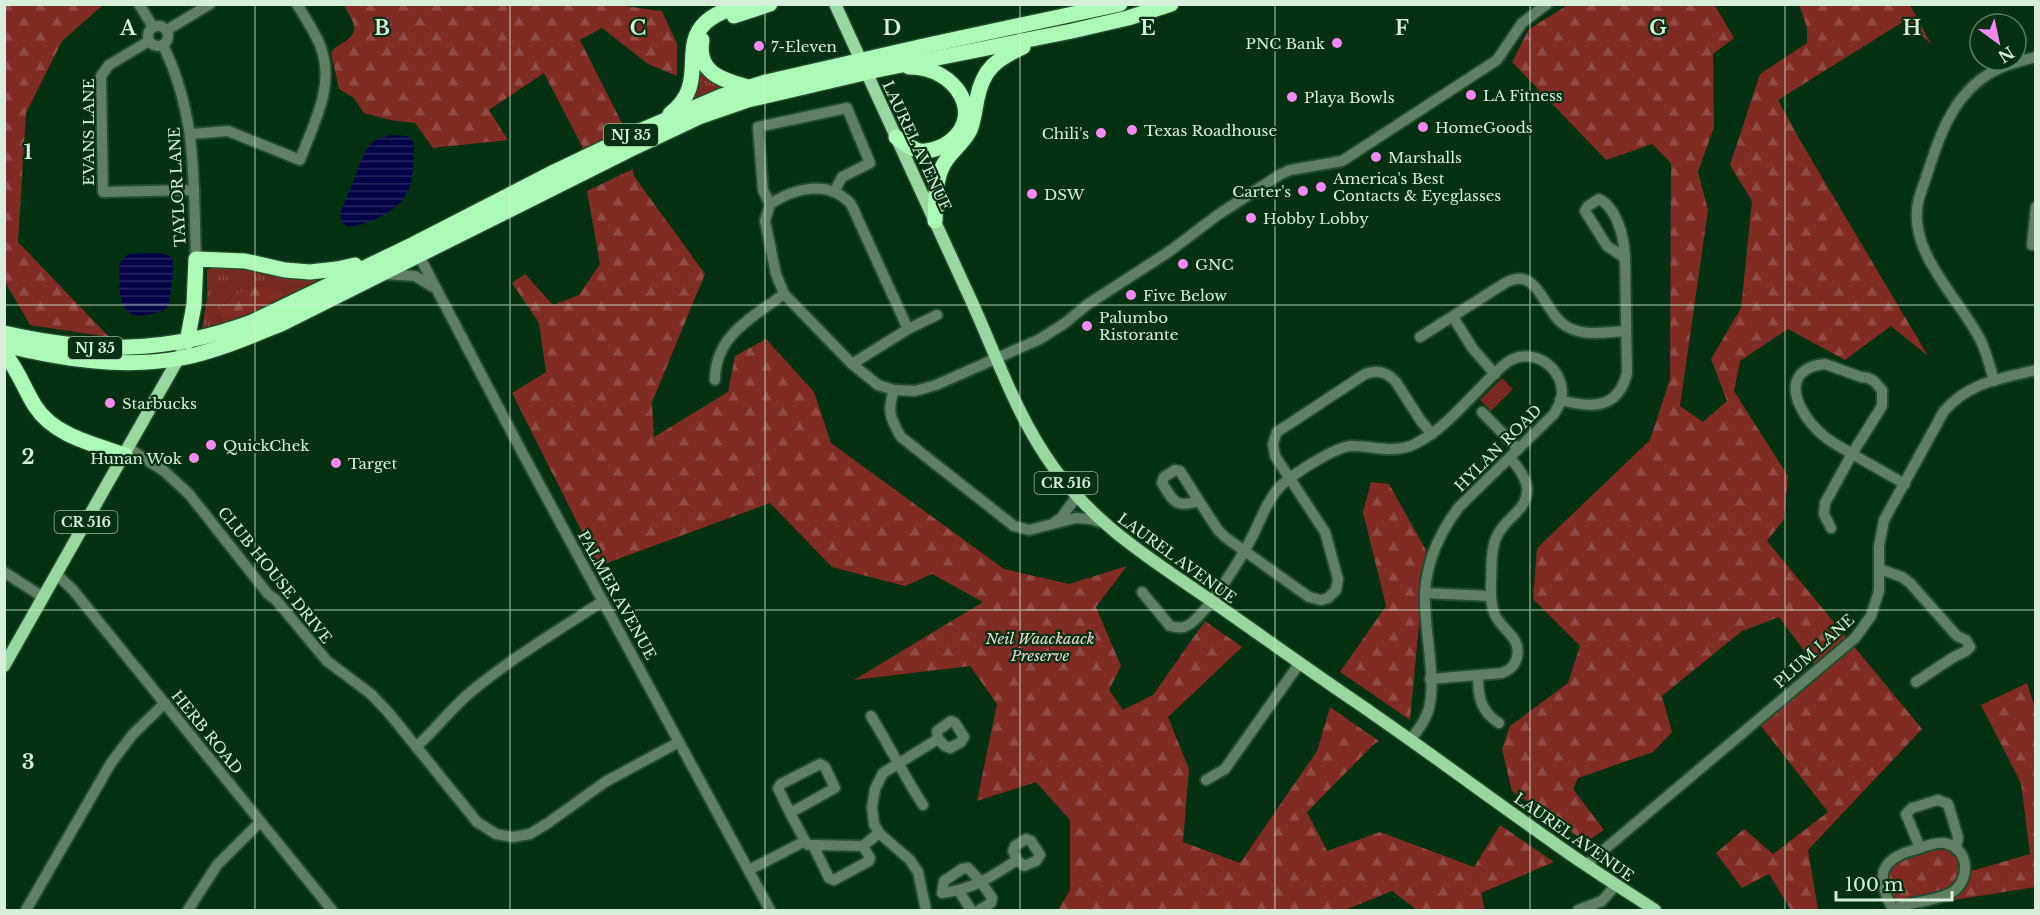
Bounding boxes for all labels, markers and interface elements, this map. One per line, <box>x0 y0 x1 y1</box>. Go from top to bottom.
north arrow <box>1968 12 2028 72</box>
text: A <box>119 16 137 40</box>
text: B <box>374 16 390 40</box>
text: C <box>630 16 646 40</box>
text: D <box>883 16 901 40</box>
text: E <box>1140 16 1156 40</box>
text: F <box>1395 16 1409 40</box>
text: G <box>1649 16 1667 40</box>
text: H <box>1903 16 1922 40</box>
place label: PNC Bank <box>1246 34 1326 53</box>
marker: PNC Bank <box>1330 36 1344 50</box>
place label: 7-Eleven <box>771 37 837 56</box>
marker: 7-Eleven <box>752 39 766 53</box>
text: N <box>1994 42 2018 67</box>
street label: EVANS LANE <box>79 78 98 186</box>
street label: LAUREL AVENUE <box>878 78 956 215</box>
place label: LA Fitness <box>1483 86 1563 105</box>
place label: Playa Bowls <box>1304 88 1395 107</box>
marker: LA Fitness <box>1464 88 1478 102</box>
marker: Playa Bowls <box>1285 90 1299 104</box>
place label: HomeGoods <box>1435 118 1533 137</box>
marker: HomeGoods <box>1416 120 1430 134</box>
place label: Texas Roadhouse <box>1144 121 1277 140</box>
marker: Texas Roadhouse <box>1125 123 1139 137</box>
road number: NJ 35 <box>604 124 658 146</box>
place label: Chili's <box>1042 124 1089 143</box>
marker: Chili's <box>1094 126 1108 140</box>
street label: TAYLOR LANE <box>164 127 190 247</box>
text: 1 <box>24 140 33 164</box>
place label: Marshalls <box>1388 148 1462 167</box>
marker: Marshalls <box>1369 150 1383 164</box>
place label: America's Best Contacts & Eyeglasses <box>1332 169 1501 205</box>
marker: America's Best Contacts & Eyeglasses <box>1314 180 1328 194</box>
place label: Carter's <box>1232 182 1291 201</box>
marker: Carter's <box>1296 184 1310 198</box>
place label: DSW <box>1044 185 1085 204</box>
marker: DSW <box>1025 187 1039 201</box>
place label: Hobby Lobby <box>1263 209 1369 228</box>
marker: Hobby Lobby <box>1244 211 1258 225</box>
place label: GNC <box>1195 255 1233 274</box>
marker: GNC <box>1176 257 1190 271</box>
place label: Five Below <box>1143 286 1227 305</box>
marker: Five Below <box>1124 288 1138 302</box>
place label: Palumbo Ristorante <box>1099 308 1178 344</box>
marker: Palumbo Ristorante <box>1080 319 1094 333</box>
road number: NJ 35 <box>68 337 122 359</box>
place label: Starbucks <box>122 394 197 413</box>
marker: Starbucks <box>103 396 117 410</box>
street label: HYLAN ROAD <box>1451 401 1545 495</box>
place label: QuickChek <box>223 436 310 455</box>
marker: QuickChek <box>204 438 218 452</box>
text: 2 <box>21 445 35 469</box>
place label: Hunan Wok <box>90 449 183 468</box>
marker: Hunan Wok <box>187 451 201 465</box>
place label: Target <box>348 454 397 473</box>
marker: Target <box>329 456 343 470</box>
road number: CR 516 <box>1034 472 1098 494</box>
street label: CLUB HOUSE DRIVE <box>214 503 336 647</box>
street label: LAUREL AVENUE <box>1114 509 1240 608</box>
road number: CR 516 <box>54 511 118 533</box>
street label: PALMER AVENUE <box>574 527 660 663</box>
street label: PLUM LANE <box>1770 610 1858 692</box>
park label: Neil Waackaack Preserve <box>984 629 1095 665</box>
street label: HERB ROAD <box>167 686 247 778</box>
text: 3 <box>22 750 34 774</box>
street label: LAUREL AVENUE <box>1510 788 1638 886</box>
scale bar <box>1836 864 1952 902</box>
text: 100 m <box>1845 874 1903 896</box>

